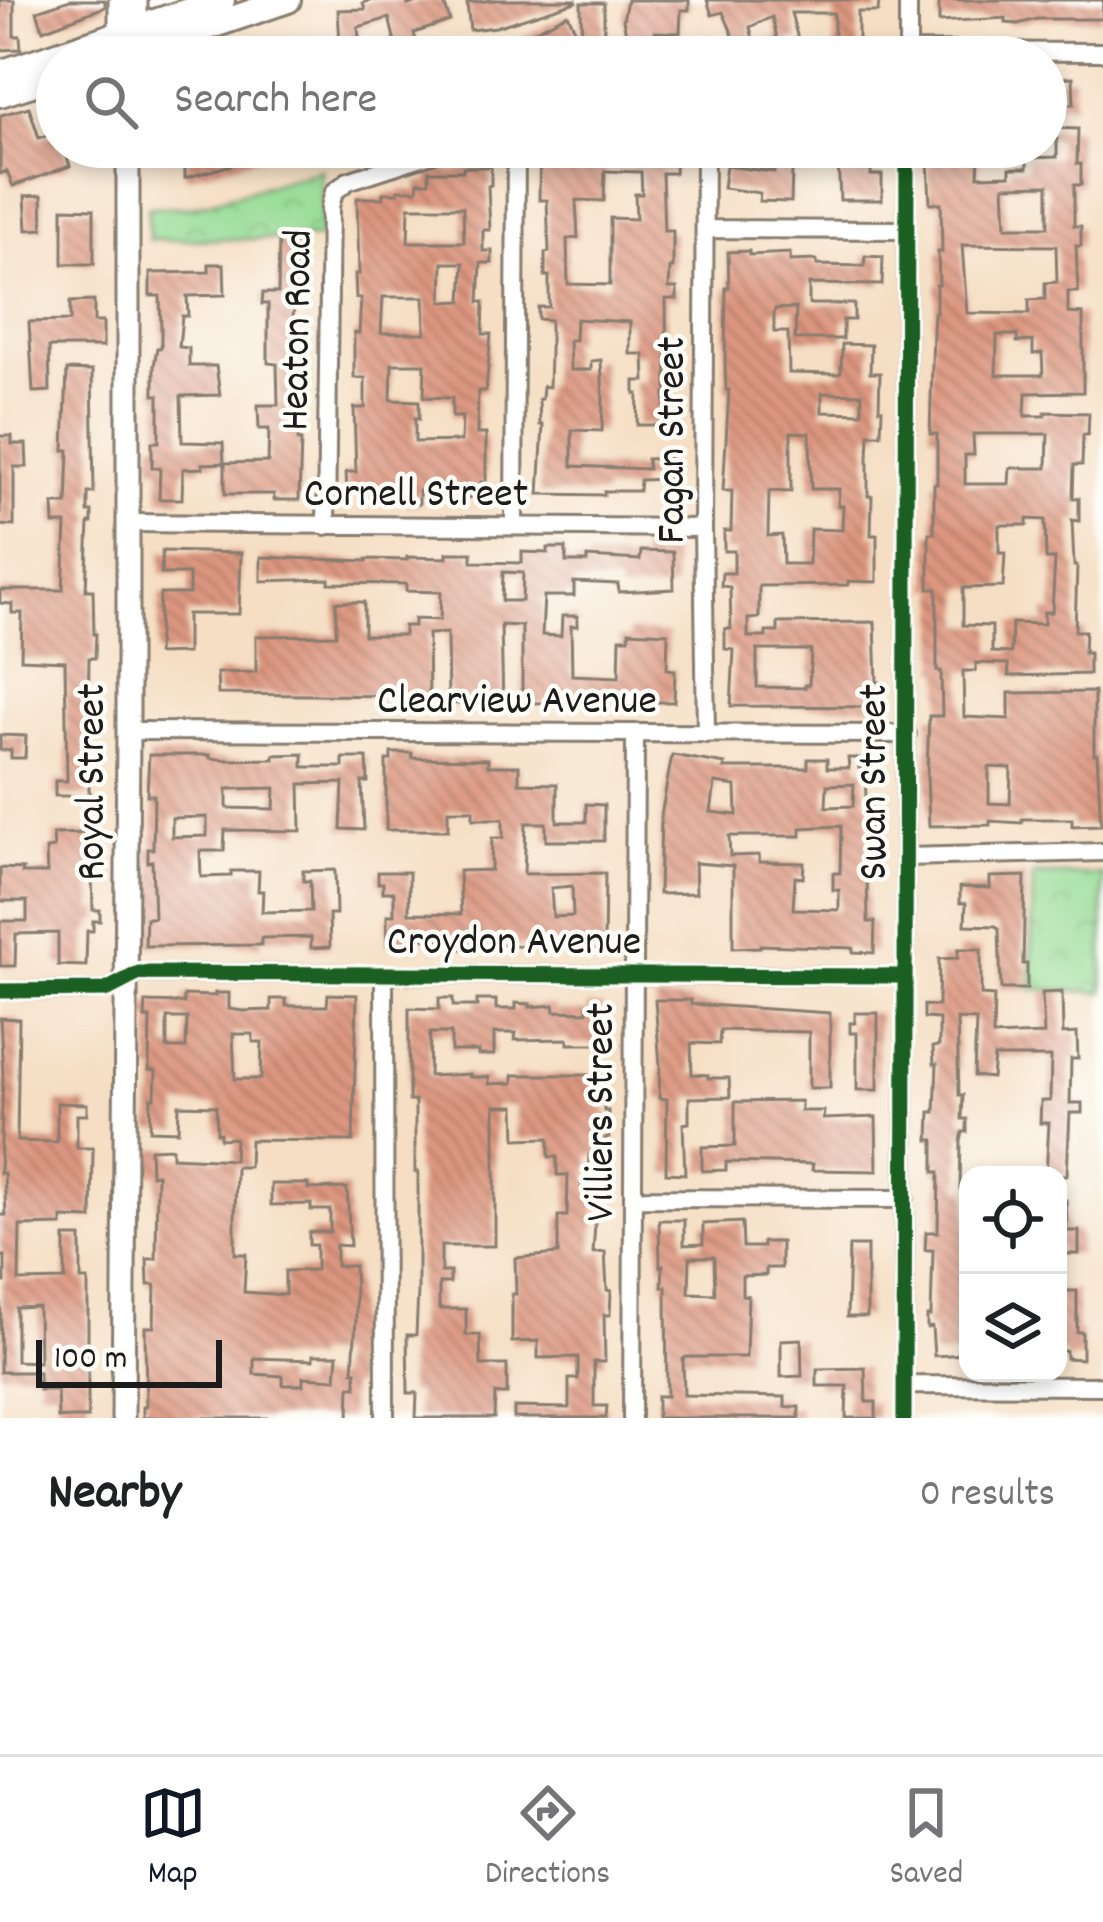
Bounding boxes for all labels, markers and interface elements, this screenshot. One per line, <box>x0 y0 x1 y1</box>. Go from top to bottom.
search box <box>36 36 1067 168</box>
icon: search <box>78 69 144 135</box>
text: Search here <box>174 70 377 134</box>
street label: Heaton Road <box>268 229 332 431</box>
street label: Fagan Street <box>645 336 705 544</box>
street label: Cornell Street <box>304 467 528 527</box>
street label: Clearview Avenue <box>377 674 657 734</box>
street label: Royal Street <box>65 683 125 881</box>
street label: Swan Street <box>847 684 907 880</box>
street label: Croydon Avenue <box>387 915 641 975</box>
street label: Villiers Street <box>574 1003 634 1222</box>
map controls <box>959 1166 1067 1382</box>
button: locate <box>959 1166 1067 1274</box>
button: layers <box>959 1274 1067 1382</box>
scale bar <box>36 1334 222 1387</box>
text: 100 m <box>54 1337 127 1384</box>
text: Nearby <box>48 1460 181 1532</box>
text: 0 results <box>920 1469 1055 1524</box>
tab: Map <box>140 1780 206 1899</box>
tab: Directions <box>485 1780 610 1899</box>
tab: Saved <box>890 1780 963 1899</box>

